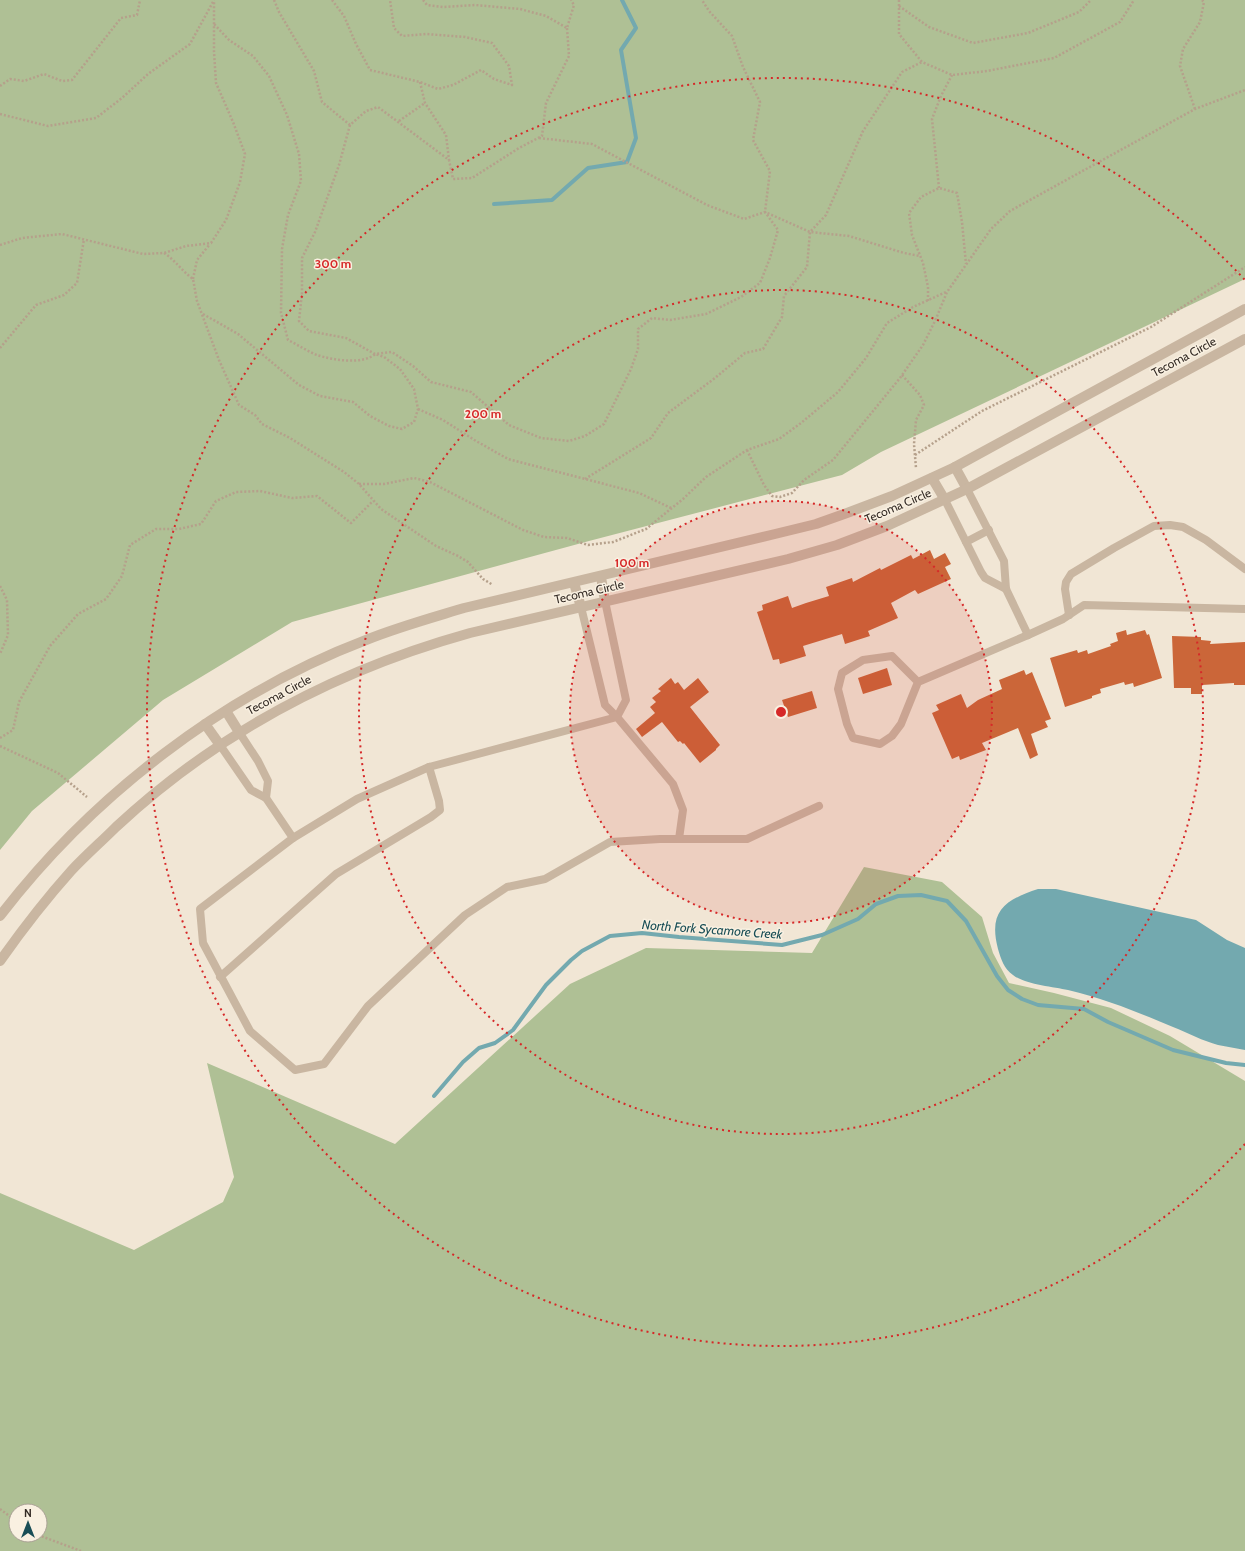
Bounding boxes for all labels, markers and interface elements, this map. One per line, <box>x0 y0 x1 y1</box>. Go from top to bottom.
text: 300 m <box>315 256 351 271</box>
street label: Tecoma Circle <box>1149 333 1219 380</box>
text: 200 m <box>465 406 501 421</box>
street label: Tecoma Circle <box>862 485 933 526</box>
text: 100 m <box>615 555 649 570</box>
street label: Tecoma Circle <box>553 576 625 607</box>
street label: Tecoma Circle <box>244 671 314 718</box>
centre of rings <box>774 705 788 719</box>
water label: North Fork Sycamore Creek <box>641 916 783 942</box>
north arrow <box>8 1503 48 1543</box>
text: N <box>24 1506 32 1520</box>

